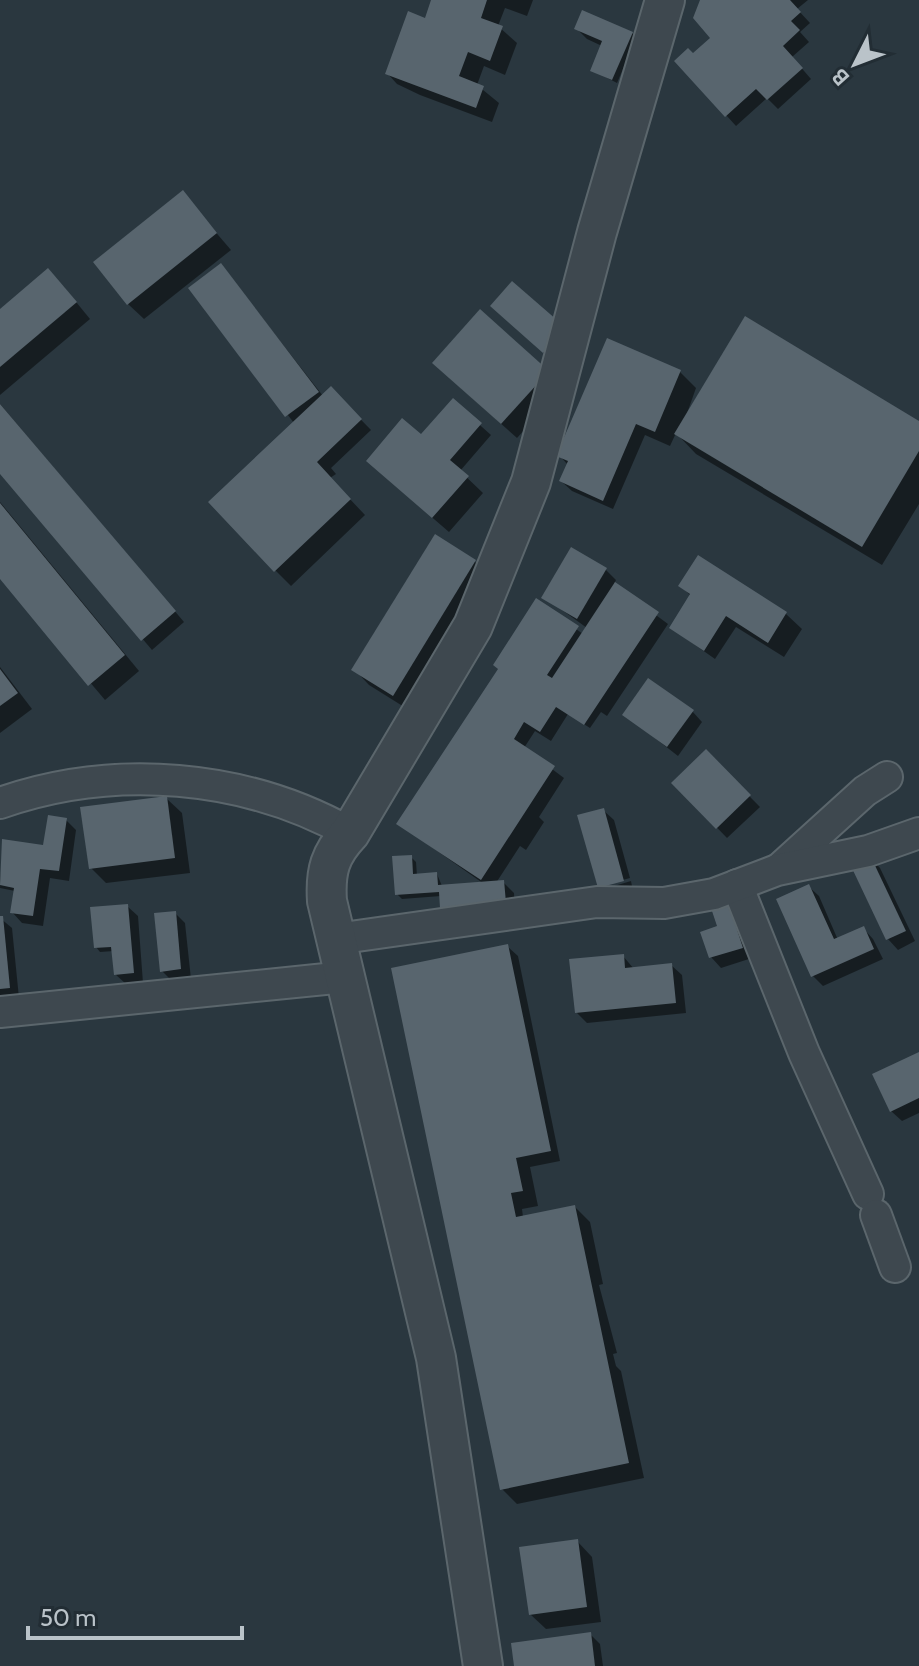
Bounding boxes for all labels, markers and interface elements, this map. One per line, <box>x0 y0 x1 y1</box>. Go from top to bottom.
north arrow <box>815 24 895 104</box>
text: B <box>826 63 855 91</box>
scale bar <box>28 1590 242 1640</box>
text: 50 m <box>40 1603 96 1632</box>

